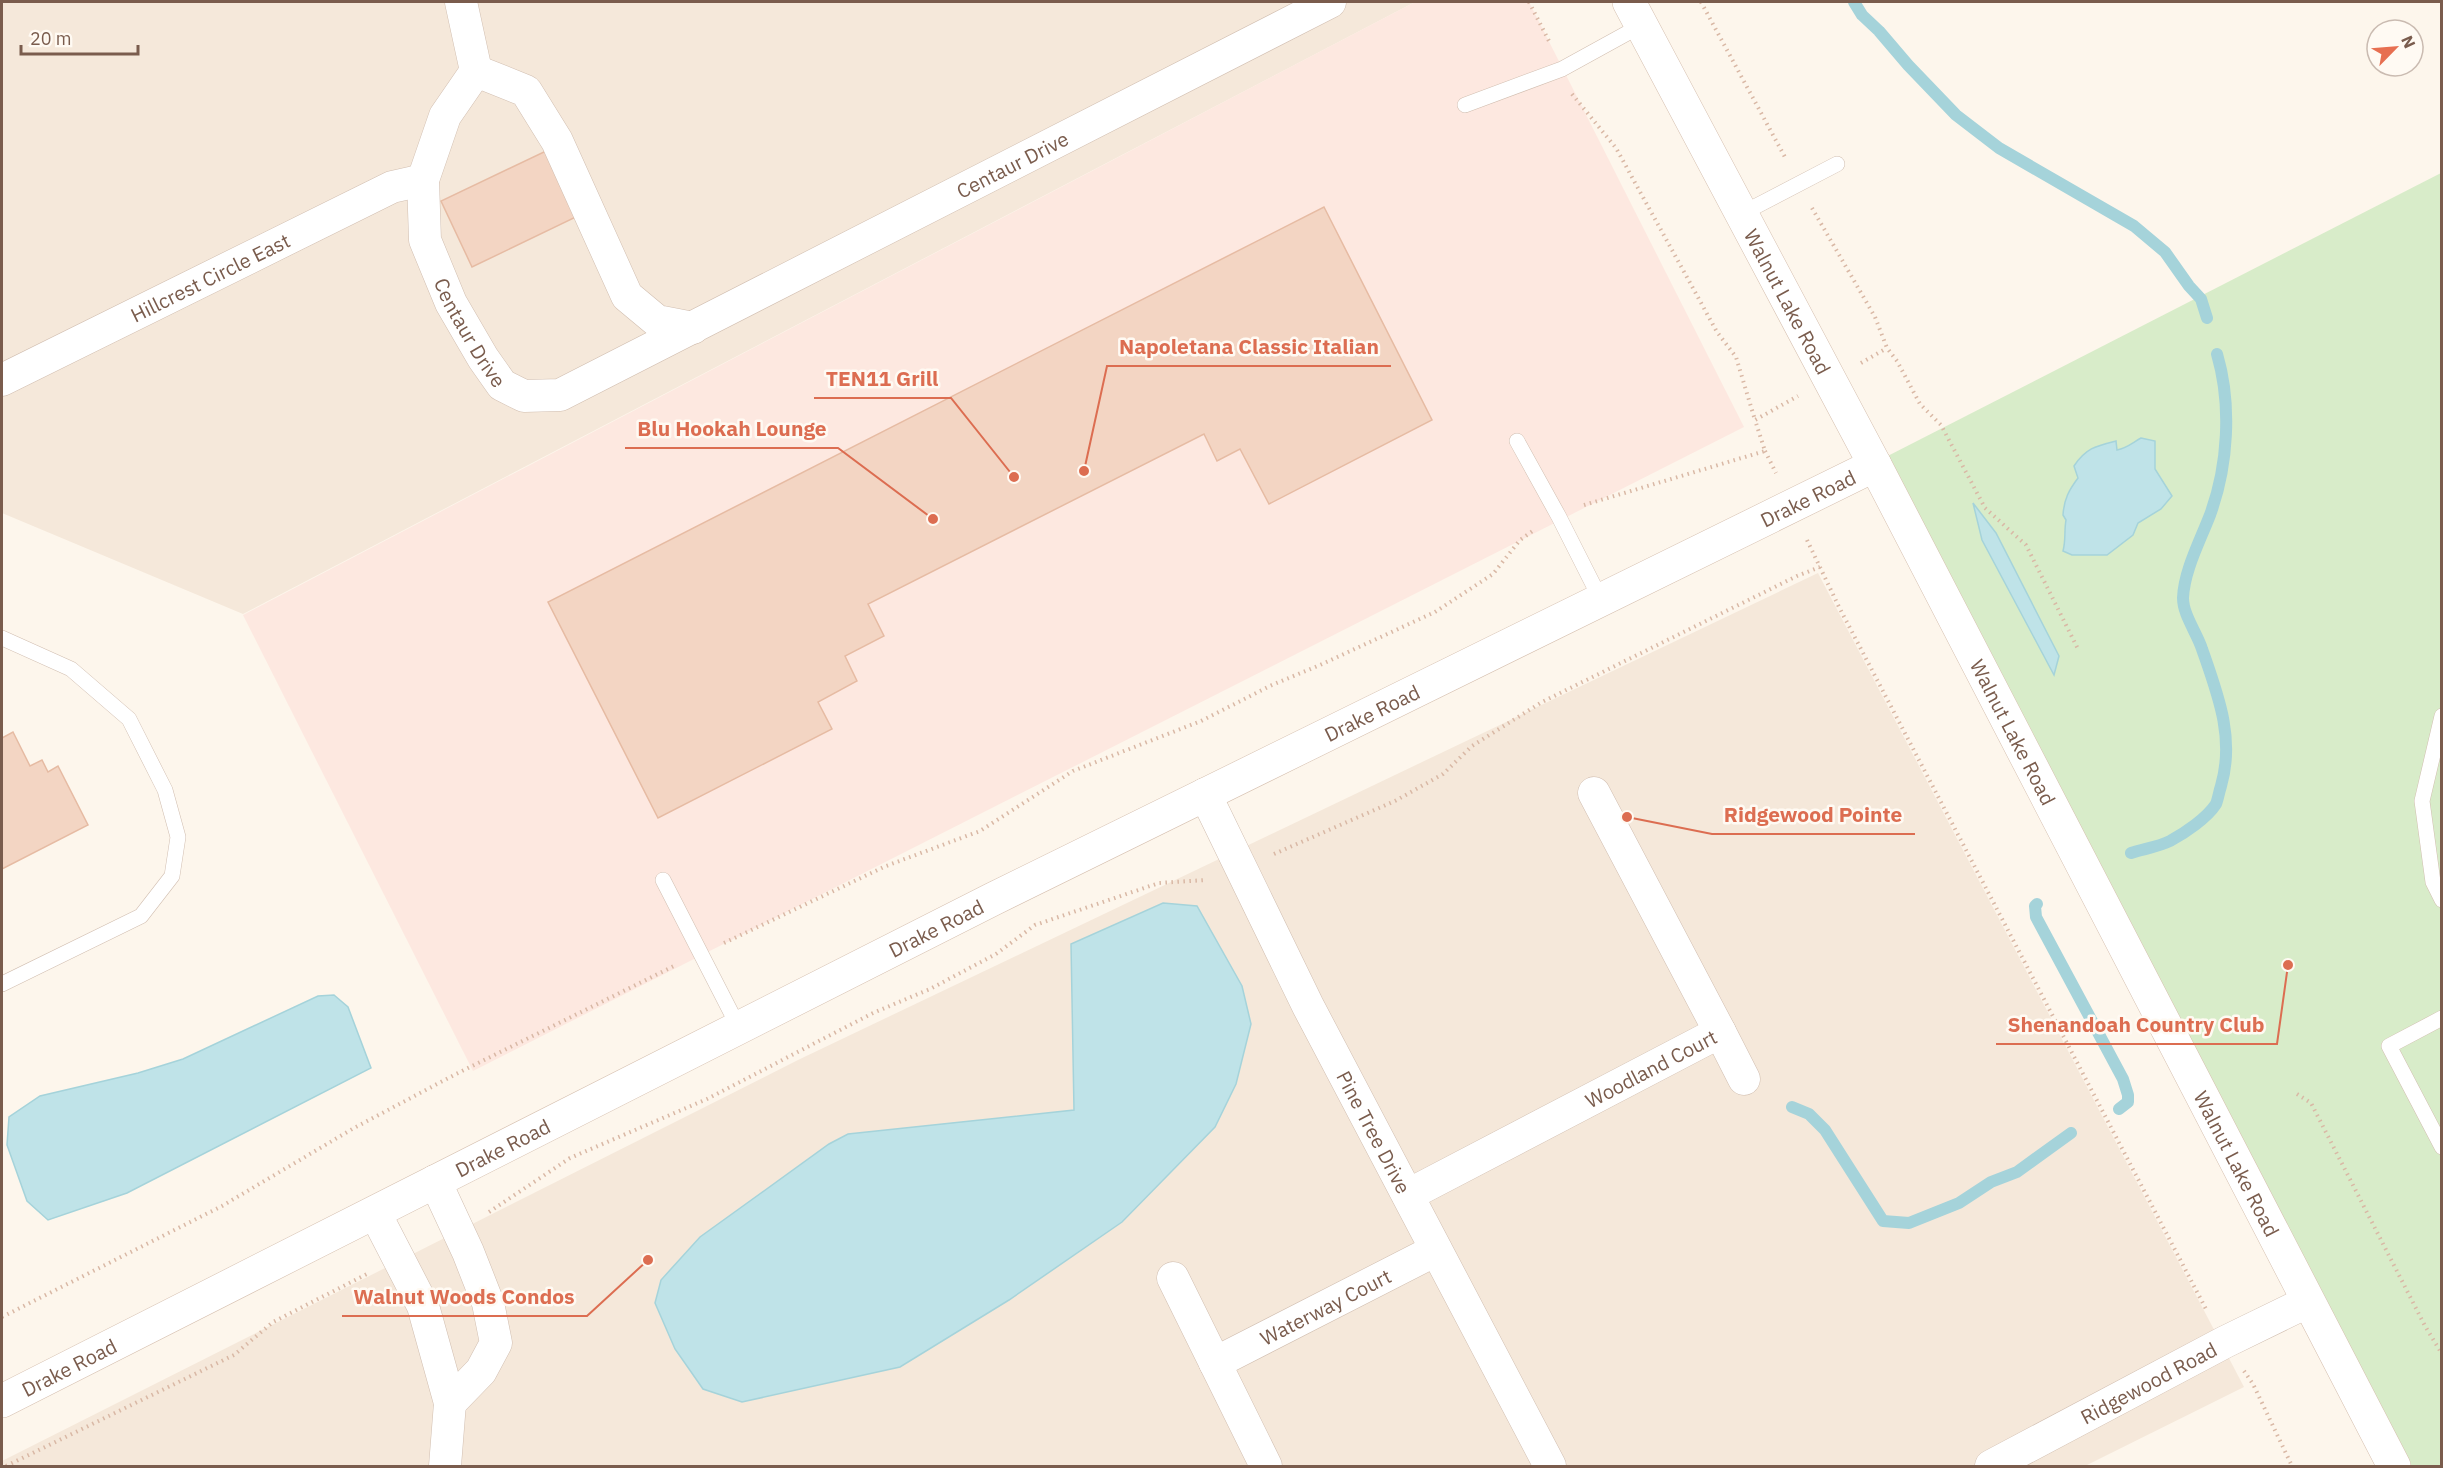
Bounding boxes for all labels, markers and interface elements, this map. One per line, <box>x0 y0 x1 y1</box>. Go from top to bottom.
scale bar <box>21 18 138 56</box>
north arrow <box>2365 18 2425 78</box>
text: 20 m <box>30 27 72 50</box>
text: N <box>2397 32 2420 51</box>
street label: Centaur Drive <box>951 124 1073 204</box>
street label: Walnut Lake Road <box>1738 224 1838 379</box>
street label: Hillcrest Circle East <box>126 226 294 328</box>
street label: Centaur Drive <box>428 274 513 392</box>
callout: Napoletana Classic Italian <box>1107 327 1391 366</box>
text: Napoletana Classic Italian <box>1119 332 1379 360</box>
callout: TEN11 Grill <box>814 359 951 398</box>
text: TEN11 Grill <box>826 364 938 392</box>
callout: Blu Hookah Lounge <box>625 409 838 448</box>
text: Blu Hookah Lounge <box>637 414 827 442</box>
street label: Drake Road <box>1756 463 1860 533</box>
street label: Walnut Lake Road <box>1964 654 2062 810</box>
street label: Drake Road <box>1319 678 1424 748</box>
callout: Ridgewood Pointe <box>1712 795 1915 834</box>
text: Ridgewood Pointe <box>1724 800 1902 828</box>
street label: Drake Road <box>884 892 988 963</box>
callout: Shenandoah Country Club <box>1996 1005 2277 1044</box>
text: Shenandoah Country Club <box>2007 1010 2265 1038</box>
street label: Woodland Court <box>1580 1023 1721 1114</box>
street label: Pine Tree Drive <box>1331 1066 1418 1198</box>
street label: Walnut Lake Road <box>2188 1086 2286 1241</box>
street label: Drake Road <box>450 1112 555 1183</box>
street label: Waterway Court <box>1255 1262 1396 1351</box>
callout: Walnut Woods Condos <box>342 1277 587 1316</box>
text: Walnut Woods Condos <box>353 1282 575 1310</box>
street label: Drake Road <box>17 1332 121 1402</box>
street label: Ridgewood Road <box>2075 1335 2221 1430</box>

